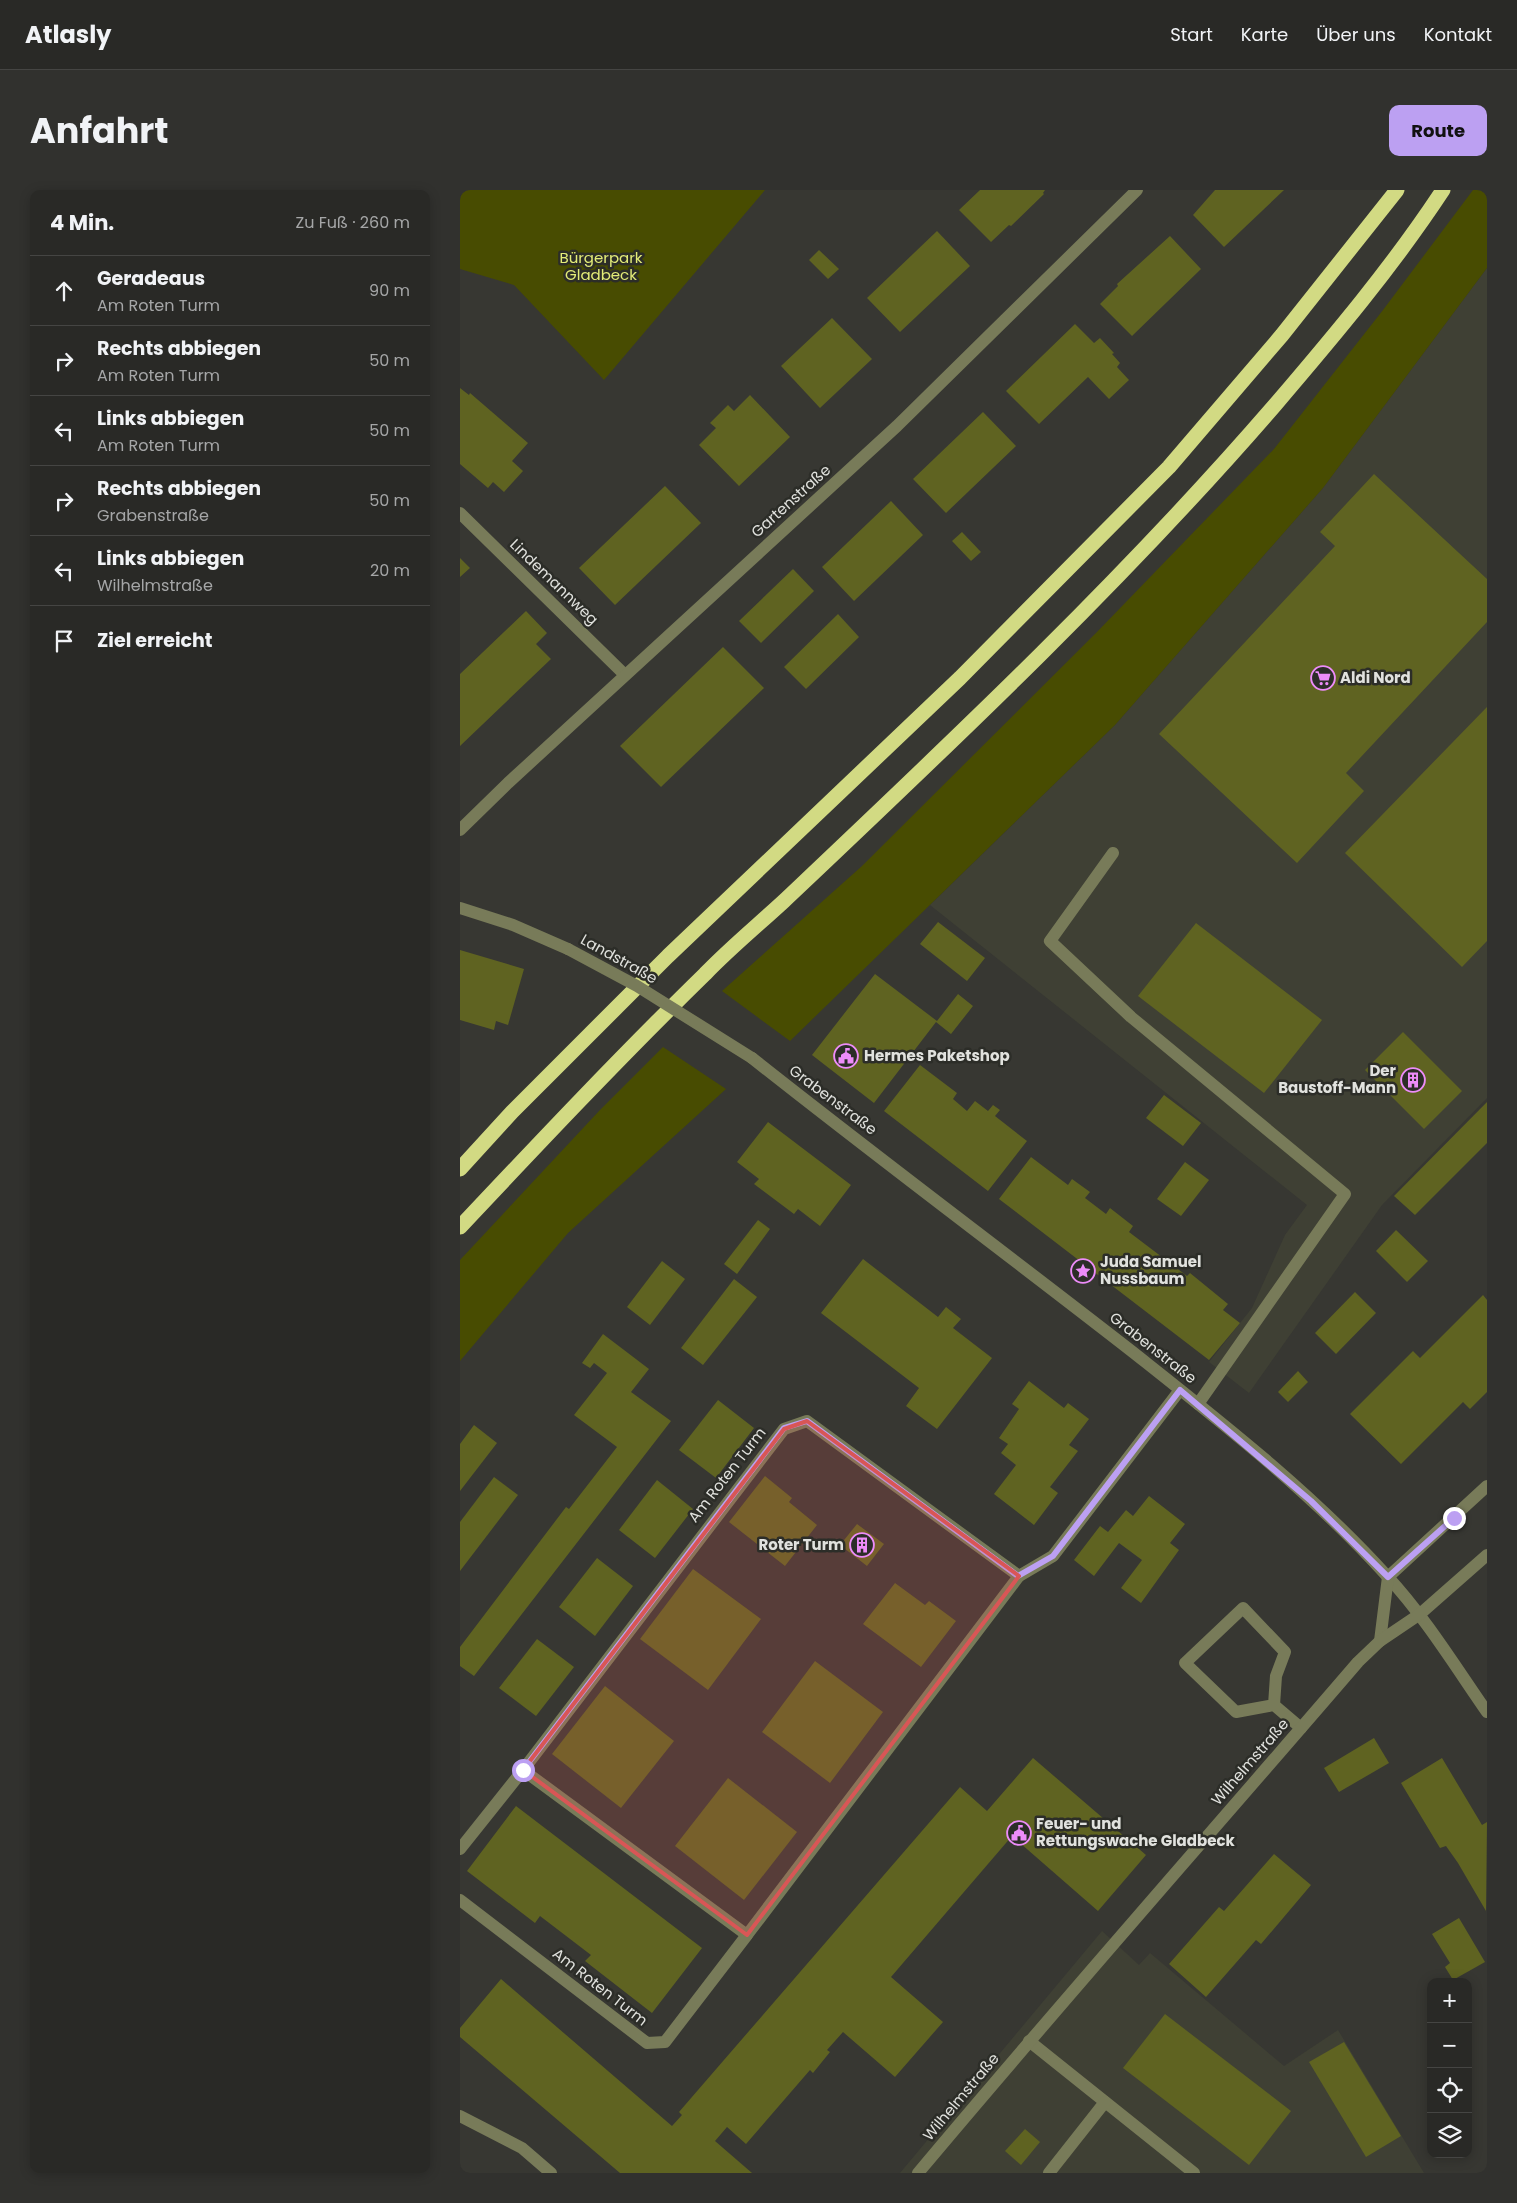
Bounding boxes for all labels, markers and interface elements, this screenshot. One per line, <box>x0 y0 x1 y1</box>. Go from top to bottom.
text: Atlasly <box>25 18 111 51</box>
text: Start <box>1170 22 1213 47</box>
text: Karte <box>1241 22 1288 47</box>
text: Über uns <box>1316 22 1396 47</box>
text: Kontakt <box>1424 22 1492 47</box>
button: Route <box>1389 105 1487 156</box>
text: Anfahrt <box>30 106 169 155</box>
text: 4 Min. <box>50 208 114 237</box>
text: Zu Fuß · 260 m <box>296 211 410 234</box>
park label: Bürgerpark Gladbeck <box>559 247 643 285</box>
text: Geradeaus <box>97 265 205 292</box>
icon: ahead <box>50 277 78 305</box>
text: 90 m <box>369 279 410 302</box>
text: Am Roten Turm <box>97 294 220 317</box>
text: Rechts abbiegen <box>97 335 261 362</box>
icon: right <box>50 347 78 375</box>
text: 50 m <box>369 349 410 372</box>
text: Am Roten Turm <box>97 364 220 387</box>
text: Links abbiegen <box>97 405 244 432</box>
icon: left <box>50 417 78 445</box>
text: 50 m <box>369 419 410 442</box>
text: Am Roten Turm <box>97 434 220 457</box>
street label: Gartenstraße <box>746 459 835 542</box>
text: Rechts abbiegen <box>97 475 261 502</box>
icon: right <box>50 487 78 515</box>
text: 50 m <box>369 489 410 512</box>
text: Grabenstraße <box>97 504 209 527</box>
street label: Lindemannweg <box>505 534 603 629</box>
text: Links abbiegen <box>97 545 244 572</box>
icon: left <box>50 557 78 585</box>
text: 20 m <box>370 559 410 582</box>
text: Wilhelmstraße <box>97 574 213 597</box>
icon: arrive <box>50 627 78 655</box>
text: Ziel erreicht <box>97 627 213 654</box>
supermarket icon: Aldi Nord <box>1310 665 1336 691</box>
place label: Aldi Nord <box>1340 667 1411 688</box>
street label: Landstraße <box>577 929 661 988</box>
public building icon: Hermes Paketshop <box>833 1043 859 1069</box>
place label: Hermes Paketshop <box>864 1045 1010 1066</box>
street label: Grabenstraße <box>785 1060 882 1140</box>
place label: Der Baustoff-Mann <box>1278 1060 1397 1098</box>
building icon: Der Baustoff-Mann <box>1400 1067 1426 1093</box>
place label: Juda Samuel Nussbaum <box>1100 1251 1201 1289</box>
place icon: Juda Samuel Nussbaum <box>1070 1258 1096 1284</box>
street label: Grabenstraße <box>1105 1307 1201 1388</box>
street label: Am Roten Turm <box>683 1423 770 1527</box>
route end <box>1443 1507 1466 1530</box>
building icon: Roter Turm <box>849 1532 875 1558</box>
place label: Roter Turm <box>758 1534 844 1555</box>
street label: Wilhelmstraße <box>1206 1714 1293 1810</box>
route start <box>512 1759 535 1782</box>
place label: Feuer- und Rettungswache Gladbeck <box>1036 1813 1235 1851</box>
public building icon: Feuer- und Rettungswache Gladbeck <box>1006 1820 1032 1846</box>
street label: Am Roten Turm <box>548 1943 652 2030</box>
map controls <box>1427 1978 1472 2158</box>
button: + <box>1427 1978 1472 2023</box>
button: − <box>1427 2023 1472 2068</box>
street label: Wilhelmstraße <box>918 2048 1004 2145</box>
button: locate <box>1427 2068 1472 2113</box>
button: layers <box>1427 2113 1472 2158</box>

